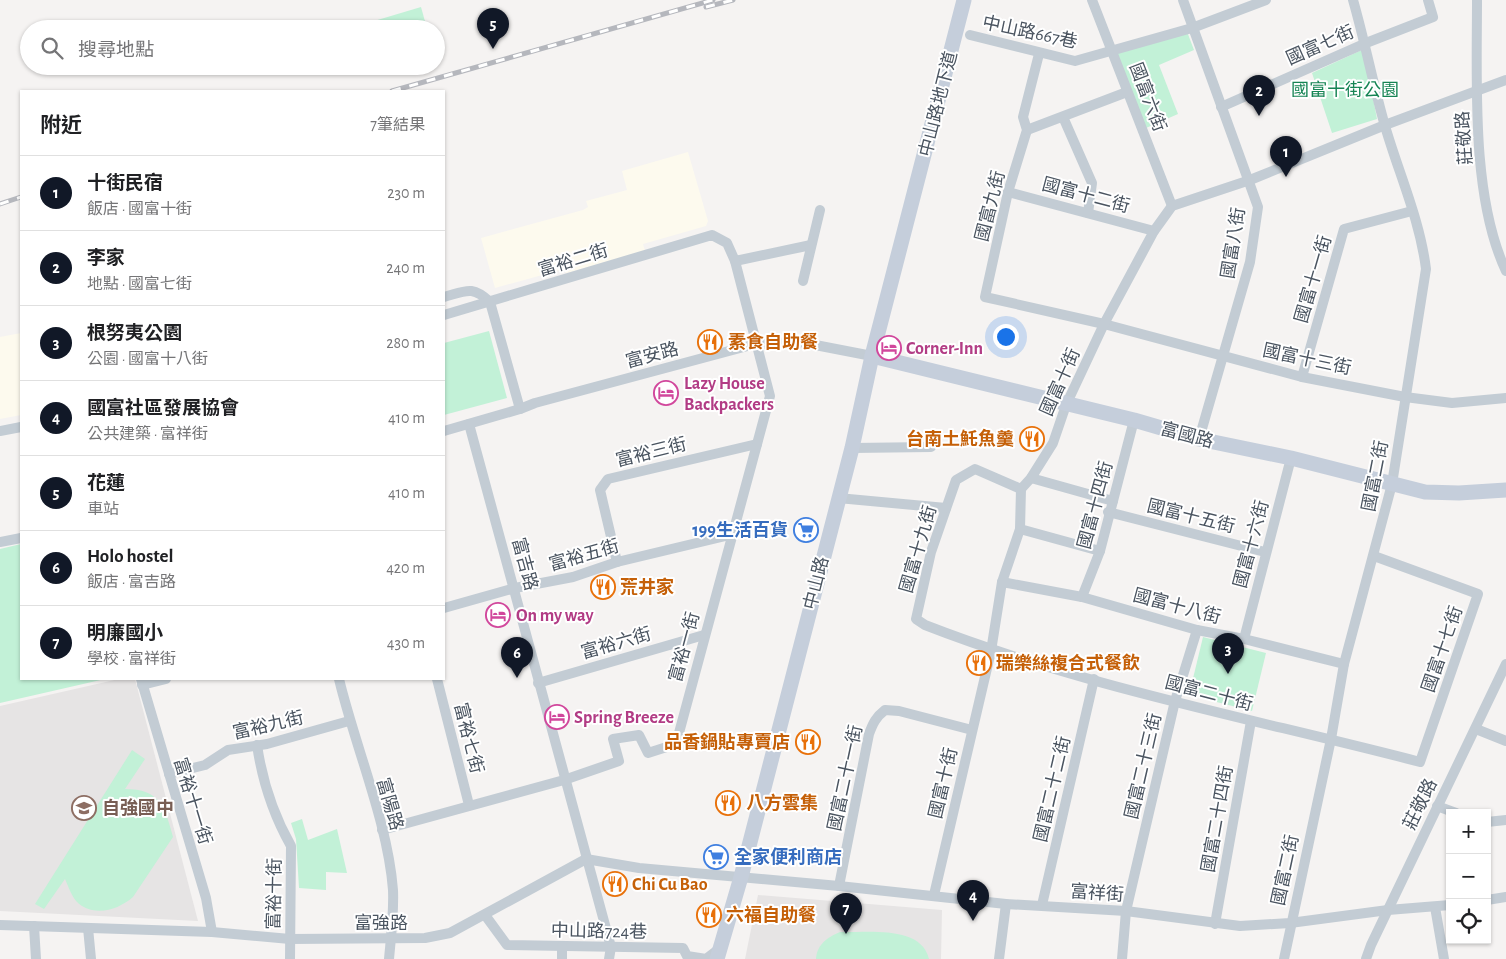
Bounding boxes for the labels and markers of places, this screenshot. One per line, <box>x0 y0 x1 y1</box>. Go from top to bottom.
pin: 5 <box>477 8 509 49</box>
pin: 2 <box>1243 75 1275 116</box>
pin: 1 <box>1270 136 1302 177</box>
restaurant icon: 素食自助餐 <box>697 329 723 355</box>
place label: 素食自助餐 <box>728 332 818 352</box>
hotel icon: Corner-Inn <box>876 335 902 361</box>
place label: Corner-Inn <box>906 340 983 358</box>
place label: Lazy House Backpackers <box>684 375 774 414</box>
hotel icon: Lazy House Backpackers <box>653 380 679 406</box>
restaurant icon: 台南土魠魚羹 <box>1019 426 1045 452</box>
place label: 台南土魠魚羹 <box>906 428 1014 449</box>
supermarket icon: 199生活百貨 <box>793 517 819 543</box>
place label: 199生活百貨 <box>692 520 788 540</box>
restaurant icon: 荒井家 <box>590 574 616 600</box>
place label: 荒井家 <box>620 577 674 597</box>
hotel icon: On my way <box>485 602 511 628</box>
place label: On my way <box>516 607 595 625</box>
pin: 3 <box>1212 633 1244 674</box>
pin: 6 <box>501 637 533 678</box>
restaurant icon: 瑞樂絲複合式餐飲 <box>966 650 992 676</box>
place label: 瑞樂絲複合式餐飲 <box>996 653 1140 673</box>
hotel icon: Spring Breeze <box>544 704 570 730</box>
place label: Spring Breeze <box>574 709 674 727</box>
restaurant icon: 品香鍋貼專賣店 <box>795 729 821 755</box>
place label: 品香鍋貼專賣店 <box>664 732 790 752</box>
restaurant icon: 八方雲集 <box>715 790 741 816</box>
place label: 八方雲集 <box>746 793 818 813</box>
school or university icon: 自強國中 <box>71 795 97 821</box>
place label: 自強國中 <box>102 798 174 818</box>
supermarket icon: 全家便利商店 <box>703 844 729 870</box>
place label: 全家便利商店 <box>734 847 842 867</box>
restaurant icon: Chi Cu Bao <box>602 871 628 897</box>
place label: Chi Cu Bao <box>632 876 708 894</box>
pin: 4 <box>957 880 989 921</box>
pin: 7 <box>830 893 862 934</box>
restaurant icon: 六福自助餐 <box>696 902 722 928</box>
place label: 六福自助餐 <box>726 905 816 925</box>

